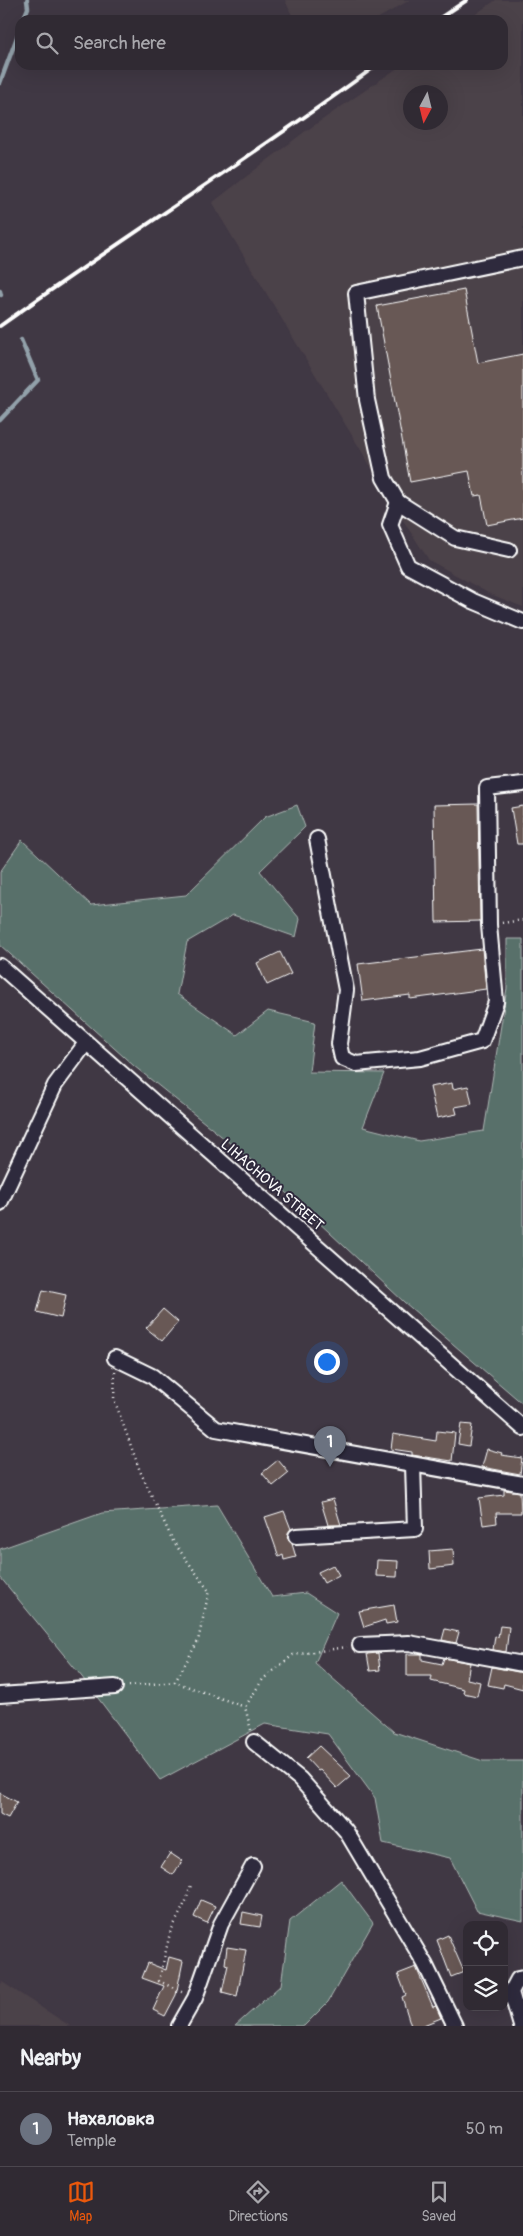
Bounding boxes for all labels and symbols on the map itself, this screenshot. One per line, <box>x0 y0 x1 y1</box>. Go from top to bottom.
north arrow <box>403 85 448 130</box>
street label: LIHACHOVA STREET <box>216 1135 328 1235</box>
your location <box>314 1349 340 1375</box>
pin: 1 <box>314 1426 346 1467</box>

